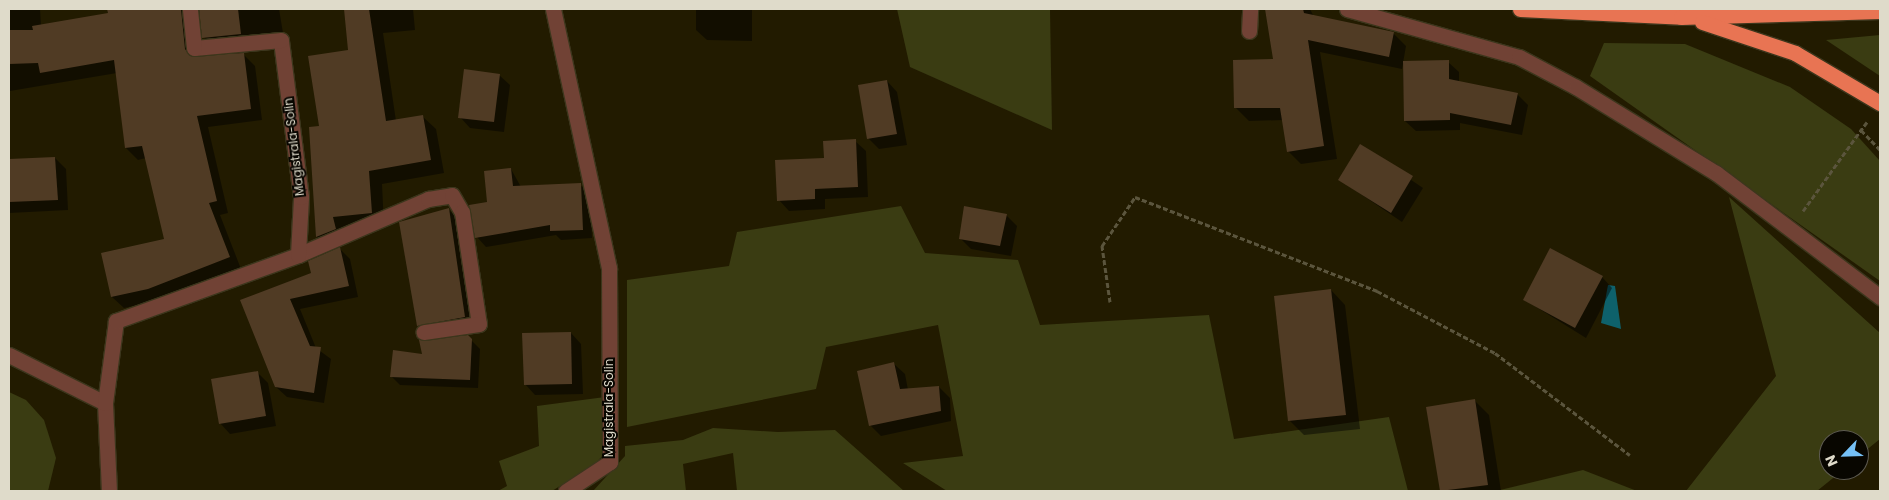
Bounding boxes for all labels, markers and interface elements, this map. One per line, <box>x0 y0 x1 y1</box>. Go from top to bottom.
street label: Magistrala-Solin <box>281 97 307 197</box>
street label: Magistrala-Solin <box>602 359 616 457</box>
north arrow <box>1819 430 1869 480</box>
text: N <box>1820 452 1842 470</box>

